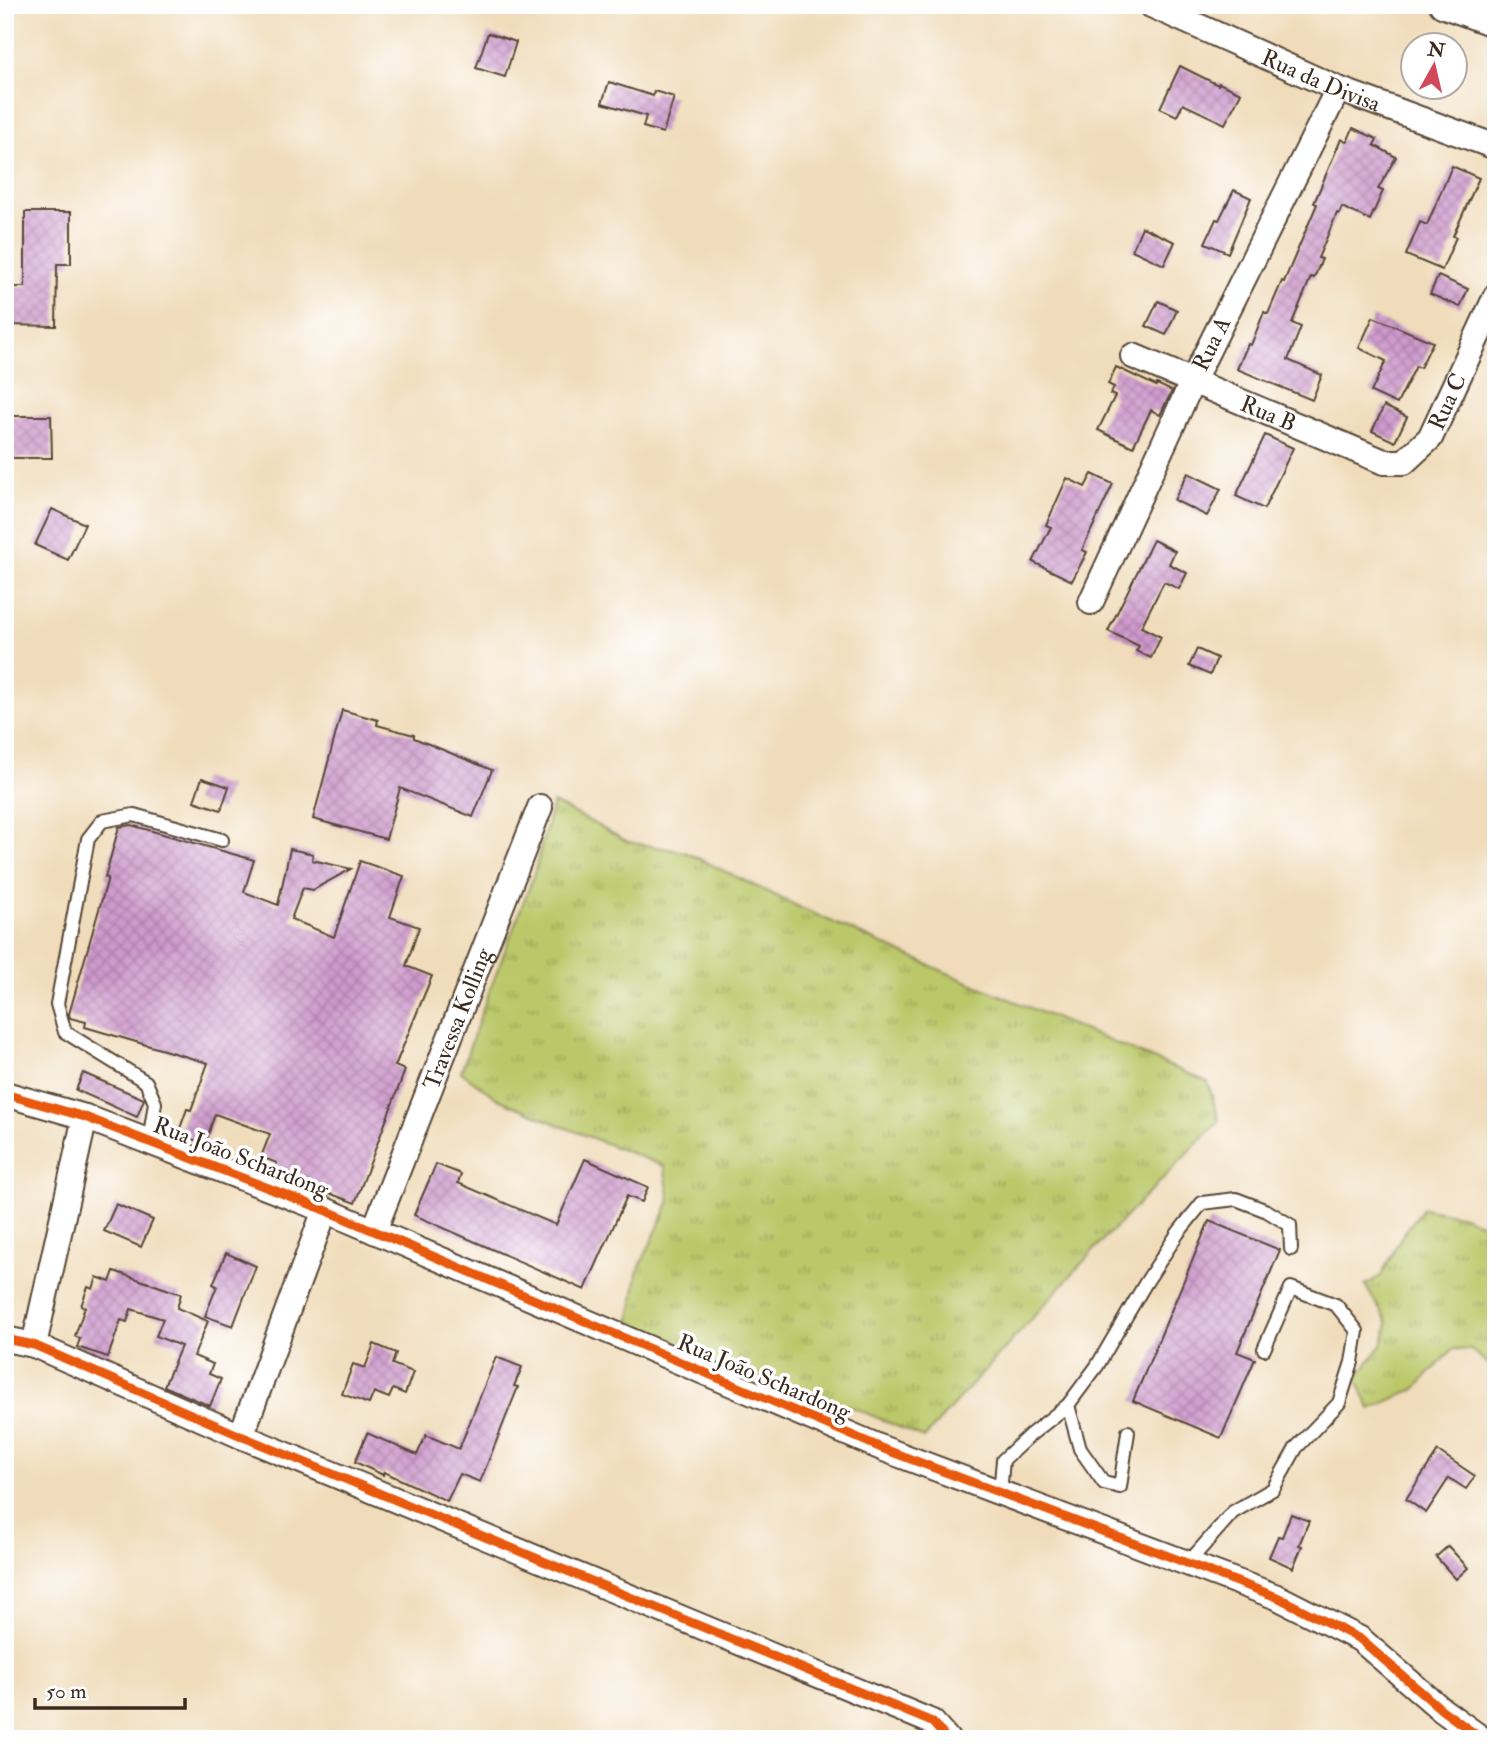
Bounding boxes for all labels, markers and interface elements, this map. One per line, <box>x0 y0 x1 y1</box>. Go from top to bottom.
north arrow <box>1400 32 1470 102</box>
text: N <box>1425 37 1447 63</box>
street label: Rua da Divisa <box>1257 42 1385 118</box>
street label: Rua A <box>1185 311 1237 376</box>
street label: Rua C <box>1421 369 1473 435</box>
street label: Rua B <box>1236 389 1301 438</box>
street label: Travessa Kolling <box>416 943 498 1094</box>
street label: Rua João Schardong <box>149 1110 333 1204</box>
street label: Rua João Schardong <box>673 1327 856 1427</box>
scale bar <box>35 1667 186 1711</box>
text: 50 m <box>46 1678 87 1705</box>

